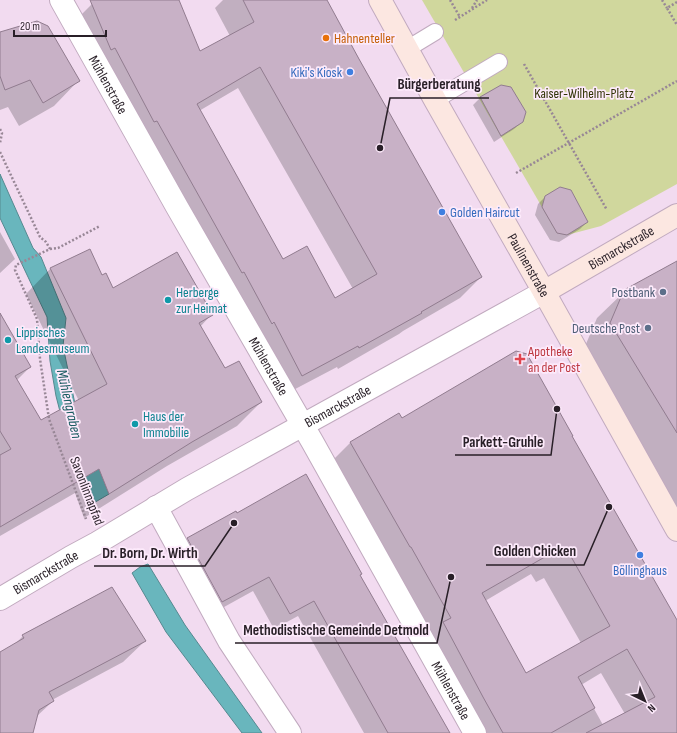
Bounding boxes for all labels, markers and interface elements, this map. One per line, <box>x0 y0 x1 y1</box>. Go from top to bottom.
scale bar <box>14 12 106 38</box>
text: 20 m <box>20 19 40 34</box>
place label: Hahnenteller <box>334 30 395 47</box>
marker: Hahnenteller <box>321 33 331 43</box>
street label: Mühlenstraße <box>85 52 132 117</box>
place label: Kiki's Kiosk <box>290 64 343 81</box>
marker: Kiki's Kiosk <box>345 67 355 77</box>
callout: Bürgerberatung <box>390 71 489 98</box>
text: Bürgerberatung <box>397 75 481 94</box>
park label: Kaiser-Wilhelm-Platz <box>534 85 634 102</box>
place label: Golden Haircut <box>450 204 520 221</box>
marker: Golden Haircut <box>437 207 447 217</box>
street label: Bismarckstraße <box>585 222 657 273</box>
street label: Paulinenstraße <box>504 230 553 300</box>
place label: Herberge zur Heimat <box>176 284 227 317</box>
place label: Postbank <box>611 284 656 301</box>
marker: Postbank <box>658 287 668 297</box>
marker: Herberge zur Heimat <box>163 295 173 305</box>
place label: Deutsche Post <box>572 320 640 337</box>
marker: Deutsche Post <box>643 323 653 333</box>
place label: Lippisches Landesmuseum <box>16 324 89 357</box>
street label: Mühlenstraße <box>245 334 292 398</box>
marker: Lippisches Landesmuseum <box>3 335 13 345</box>
place label: Apotheke an der Post <box>527 343 580 376</box>
marker: Apotheke an der Post <box>515 354 525 364</box>
water label: Mühlengraben <box>52 368 86 440</box>
street label: Bismarckstraße <box>302 381 374 431</box>
place label: Haus der Immobilie <box>143 408 189 441</box>
marker: Haus der Immobilie <box>130 419 140 429</box>
callout: Parkett-Gruhle <box>455 428 551 455</box>
text: Parkett-Gruhle <box>463 433 543 452</box>
street label: Savonlinnapfad <box>66 454 108 528</box>
callout: Golden Chicken <box>486 538 584 565</box>
callout: Dr. Born, Dr. Wirth <box>94 539 205 566</box>
text: Golden Chicken <box>494 542 576 561</box>
text: Dr. Born, Dr. Wirth <box>102 544 198 563</box>
street label: Bismarckstraße <box>10 546 81 598</box>
marker: Böllinghaus <box>635 550 645 560</box>
place label: Böllinghaus <box>613 562 667 579</box>
callout: Methodistische Gemeinde Detmold <box>235 616 437 643</box>
text: Methodistische Gemeinde Detmold <box>243 621 429 640</box>
street label: Mühlenstraße <box>428 658 474 723</box>
north arrow <box>625 681 665 721</box>
text: N <box>645 701 658 715</box>

